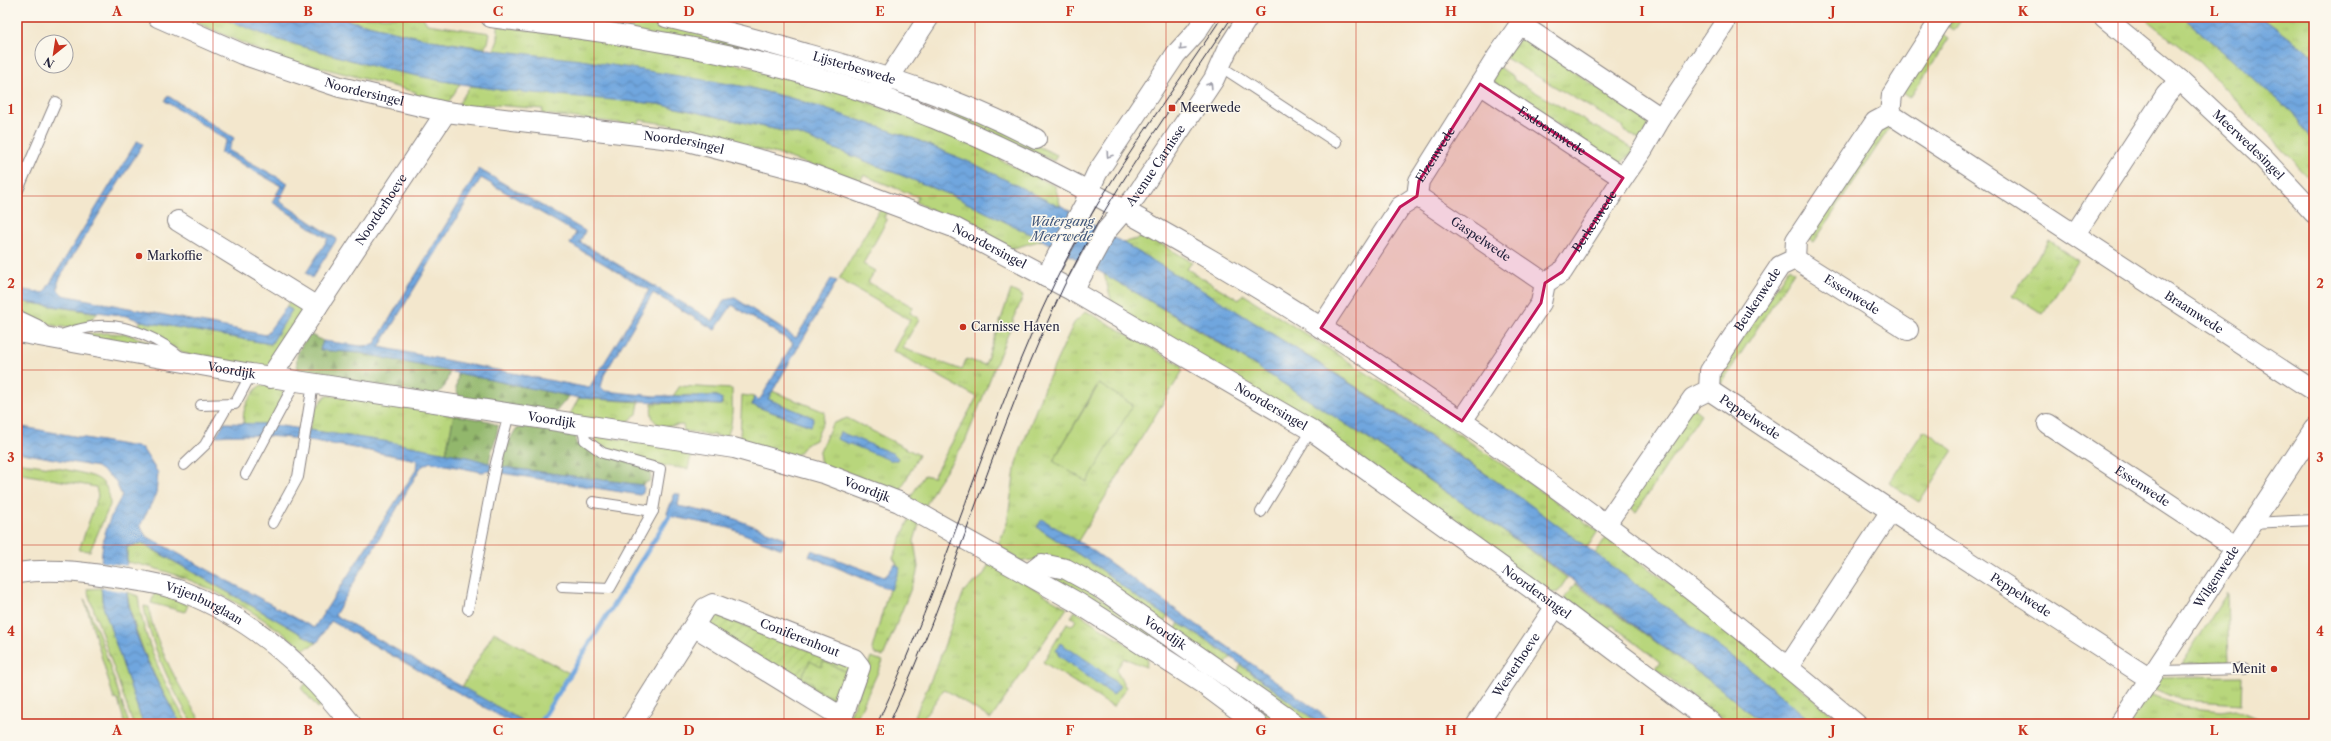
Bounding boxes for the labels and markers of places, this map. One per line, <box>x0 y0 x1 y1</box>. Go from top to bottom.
place label: Meerwede <box>1180 100 1241 115</box>
marker: Meerwede <box>1167 103 1177 113</box>
place label: Markoffie <box>147 248 203 263</box>
marker: Markoffie <box>134 251 144 261</box>
place label: Carnisse Haven <box>971 319 1060 334</box>
marker: Carnisse Haven <box>958 322 968 332</box>
place label: Menit <box>2232 661 2267 676</box>
marker: Menit <box>2269 664 2279 674</box>

